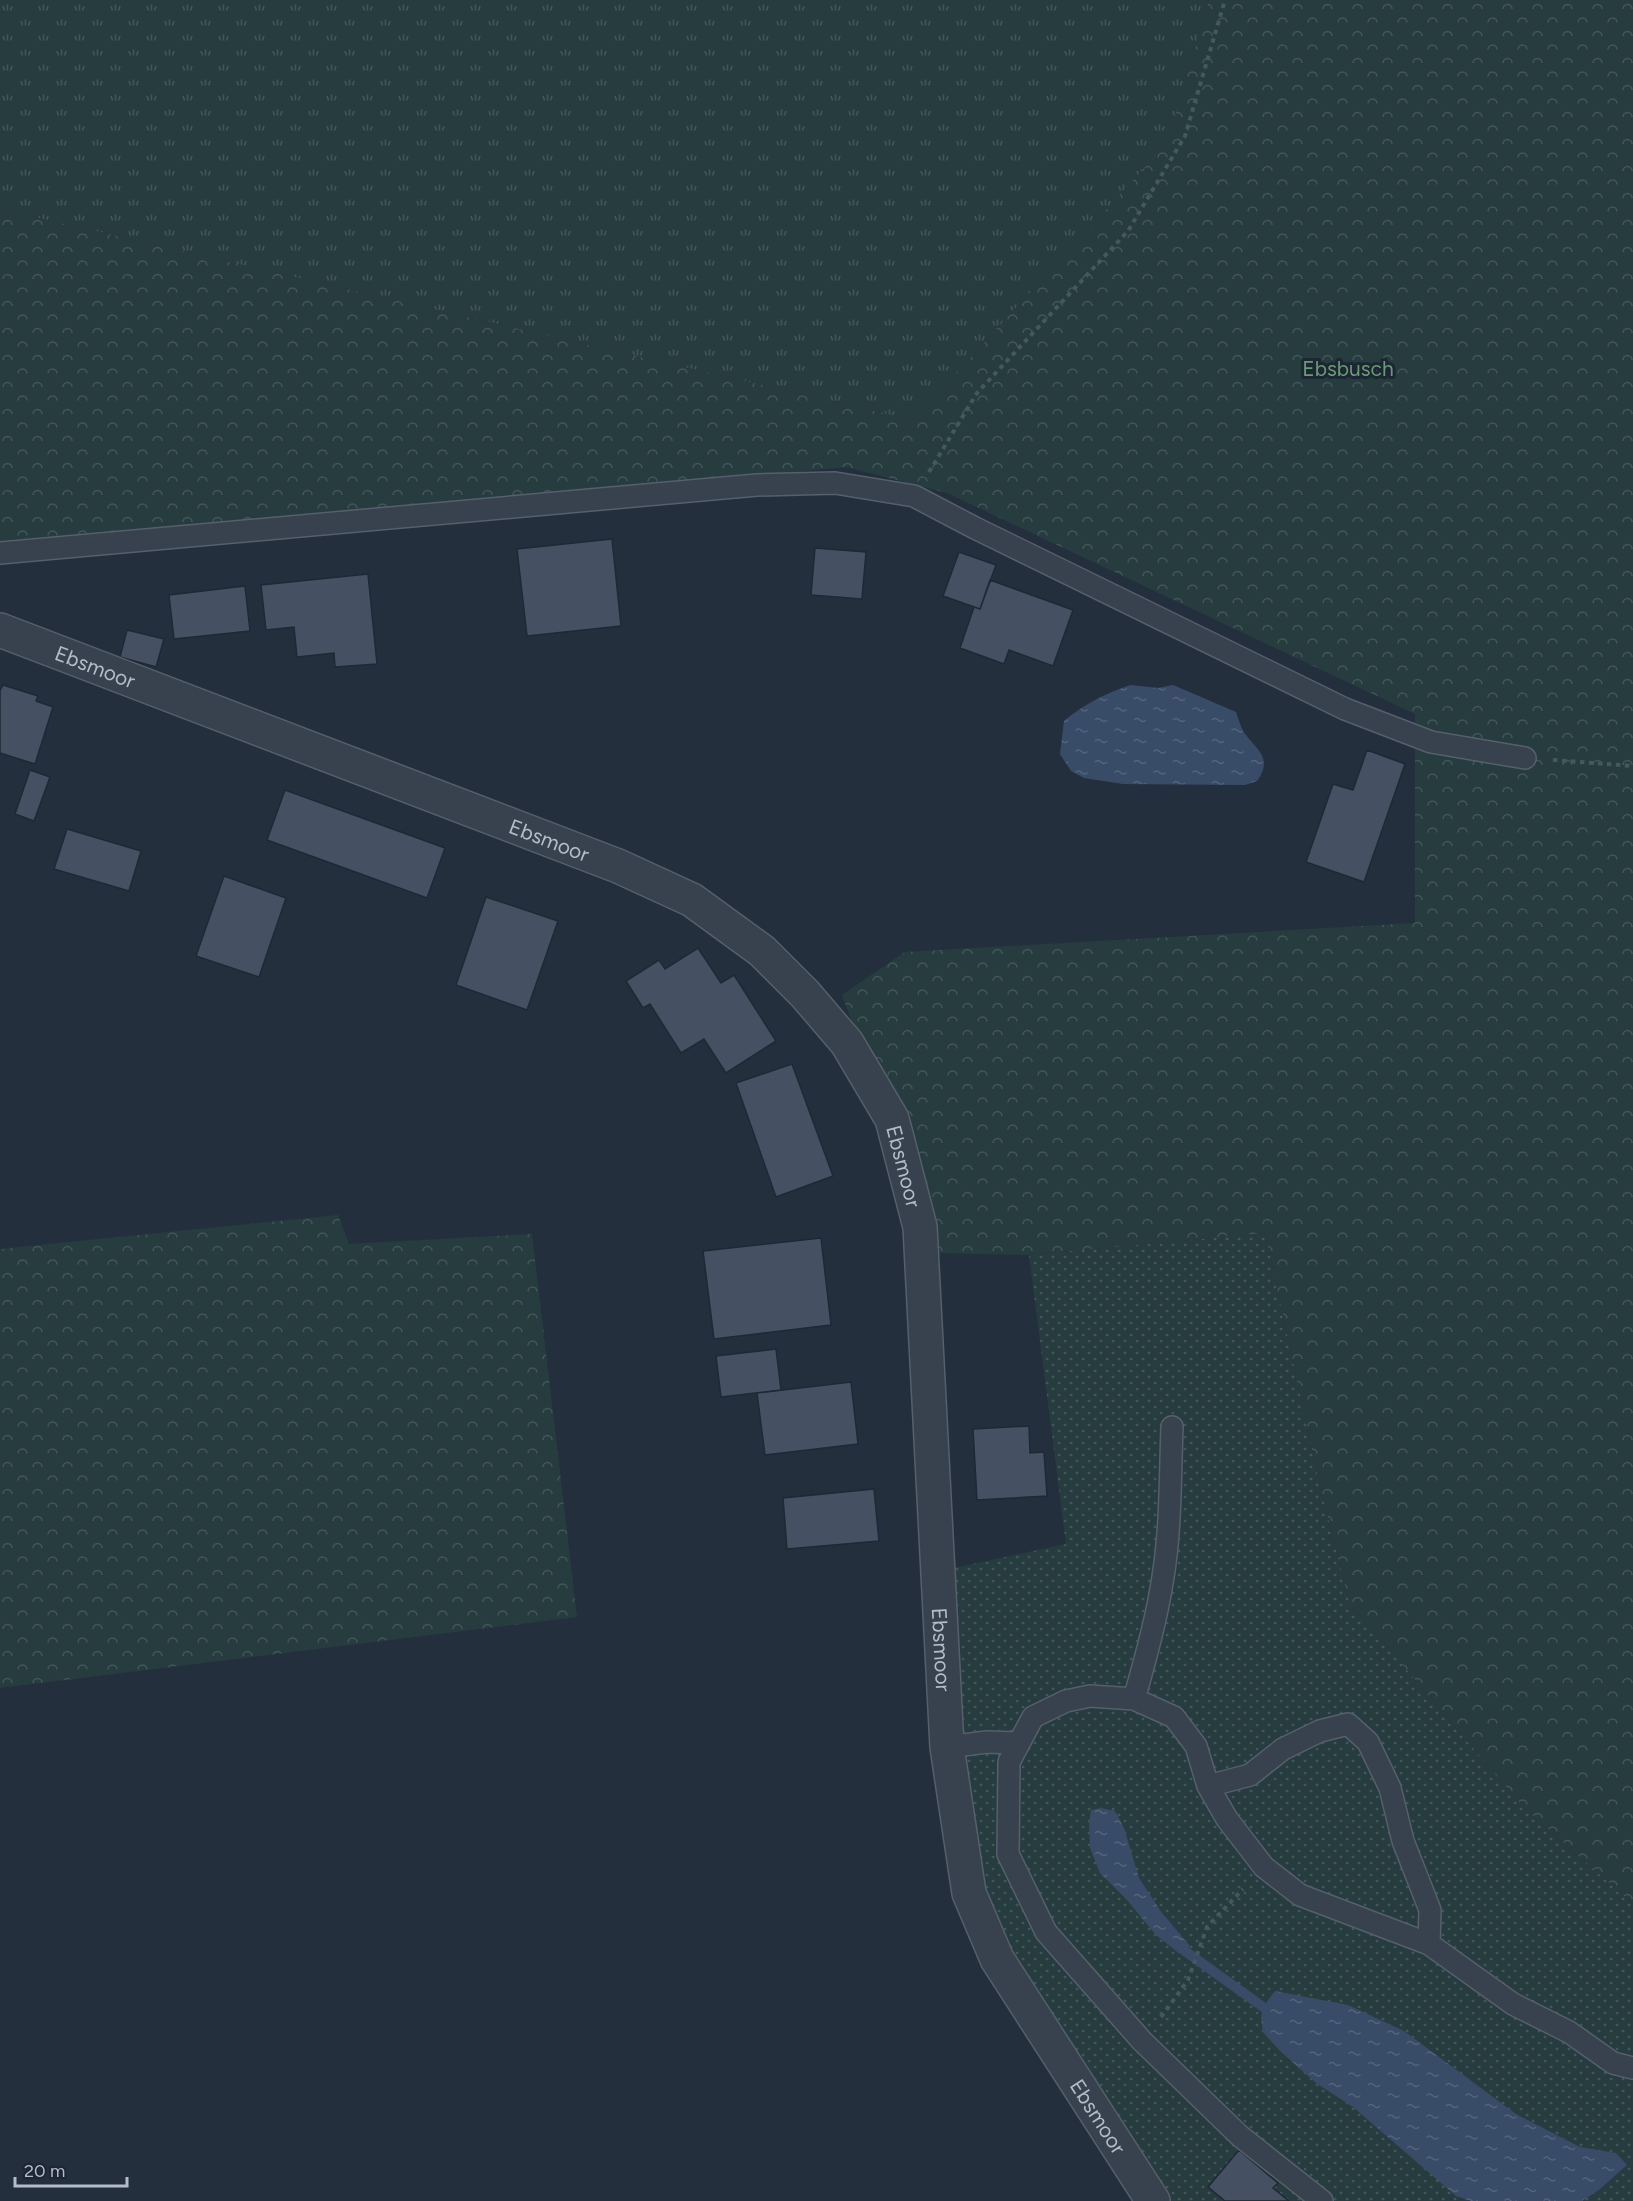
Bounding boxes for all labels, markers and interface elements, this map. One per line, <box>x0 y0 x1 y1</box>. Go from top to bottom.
park label: Ebsbusch <box>1302 356 1394 381</box>
street label: Ebsmoor <box>52 640 139 693</box>
street label: Ebsmoor <box>506 813 593 866</box>
street label: Ebsmoor <box>882 1122 927 1210</box>
street label: Ebsmoor <box>927 1607 957 1692</box>
street label: Ebsmoor <box>1065 2074 1132 2158</box>
scale bar <box>15 2150 128 2188</box>
text: 20 m <box>24 2160 65 2182</box>

